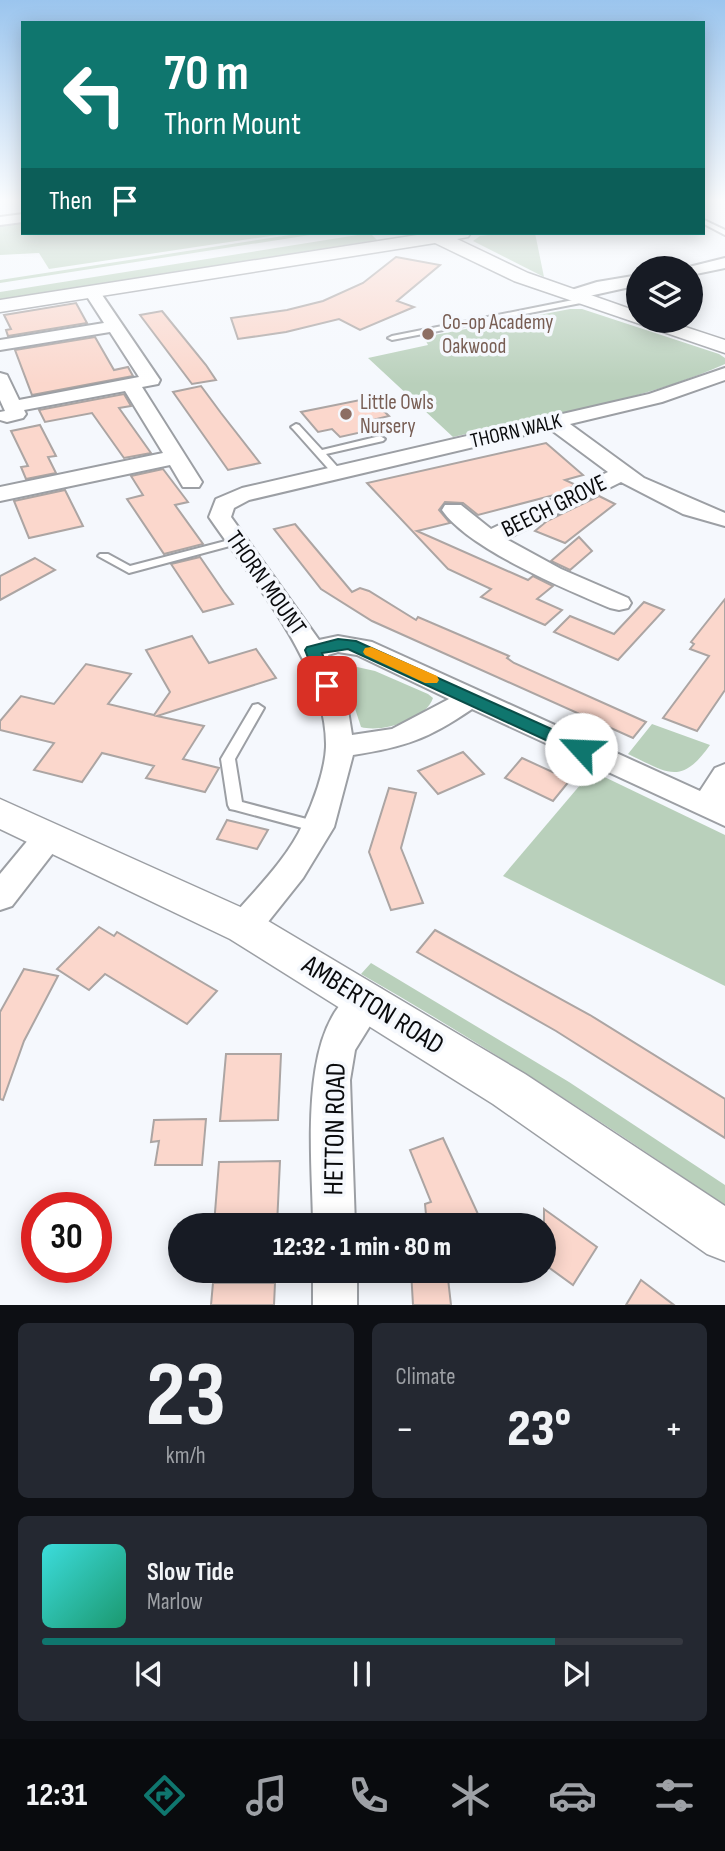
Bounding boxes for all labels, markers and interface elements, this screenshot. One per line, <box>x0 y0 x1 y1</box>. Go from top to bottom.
text: 70 m <box>164 45 249 104</box>
icon: left <box>49 49 140 140</box>
text: Thorn Mount <box>164 105 301 144</box>
icon: arrive <box>106 182 144 220</box>
text: Then <box>49 186 92 217</box>
map controls <box>626 256 703 333</box>
button: layers <box>626 256 703 333</box>
place label: Co-op Academy Oakwood <box>442 310 553 359</box>
marker: Co-op Academy Oakwood <box>420 326 436 342</box>
place label: Little Owls Nursery <box>360 390 434 439</box>
marker: Little Owls Nursery <box>338 406 354 422</box>
street label: THORN WALK <box>468 408 564 454</box>
street label: BEECH GROVE <box>497 468 611 544</box>
street label: THORN MOUNT <box>219 525 313 641</box>
pin <box>297 656 357 716</box>
icon: arrive <box>308 667 346 705</box>
position arrow <box>544 712 618 786</box>
street label: AMBERTON ROAD <box>295 948 450 1062</box>
street label: HETTON ROAD <box>317 1062 353 1196</box>
speed limit sign: 30 <box>21 1192 112 1283</box>
text: 12:32 · 1 min · 80 m <box>273 1232 451 1263</box>
text: 23 <box>145 1342 226 1451</box>
text: Climate <box>396 1363 455 1391</box>
text: 23° <box>507 1398 571 1461</box>
text: − <box>396 1407 414 1452</box>
text: + <box>664 1407 683 1452</box>
text: km/h <box>166 1442 206 1470</box>
text: Slow Tide <box>147 1557 234 1588</box>
text: Marlow <box>147 1588 203 1616</box>
icon: previous <box>130 1655 168 1693</box>
icon: pause <box>343 1655 381 1693</box>
icon: next <box>557 1655 595 1693</box>
icon: directions <box>140 1771 189 1820</box>
icon: music <box>242 1771 291 1820</box>
icon: phone <box>344 1771 393 1820</box>
icon: climate <box>446 1771 495 1820</box>
icon: car <box>548 1771 597 1820</box>
icon: filters <box>650 1771 699 1820</box>
text: 12:31 <box>26 1776 87 1815</box>

